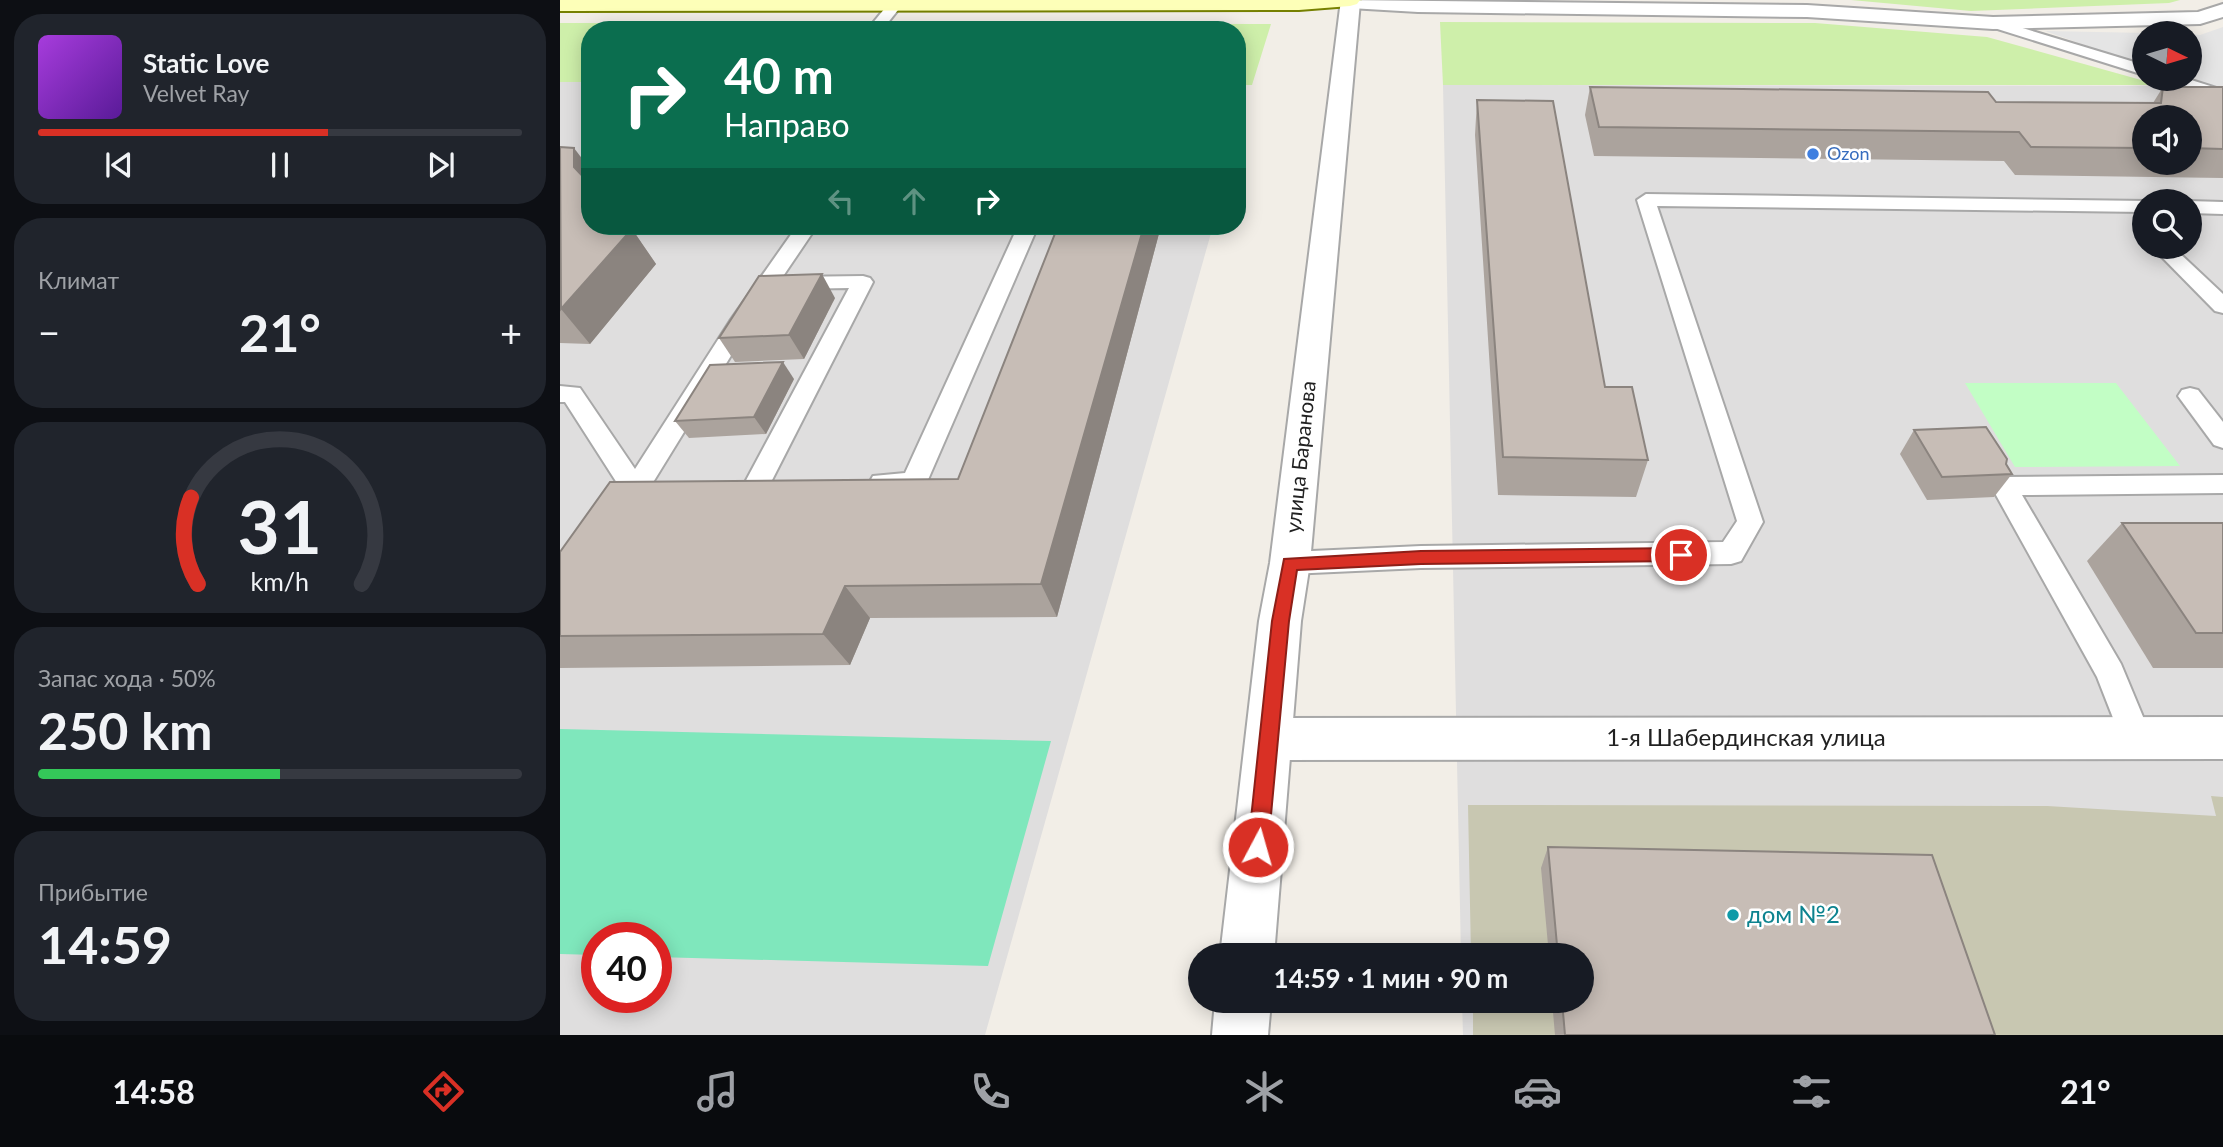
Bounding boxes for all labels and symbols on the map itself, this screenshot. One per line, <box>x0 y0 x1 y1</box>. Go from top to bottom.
north arrow <box>2132 21 2202 91</box>
place label: Ozon <box>1827 142 1869 164</box>
marker: Ozon <box>1805 146 1821 162</box>
street label: улица Баранова <box>1279 379 1320 534</box>
pin <box>1651 525 1711 585</box>
street label: 1-я Шабердинская улица <box>1606 722 1886 751</box>
position arrow <box>1221 810 1295 884</box>
place label: дом №2 <box>1747 899 1840 928</box>
marker: дом №2 <box>1725 907 1741 923</box>
speed limit sign: 40 <box>581 922 672 1013</box>

